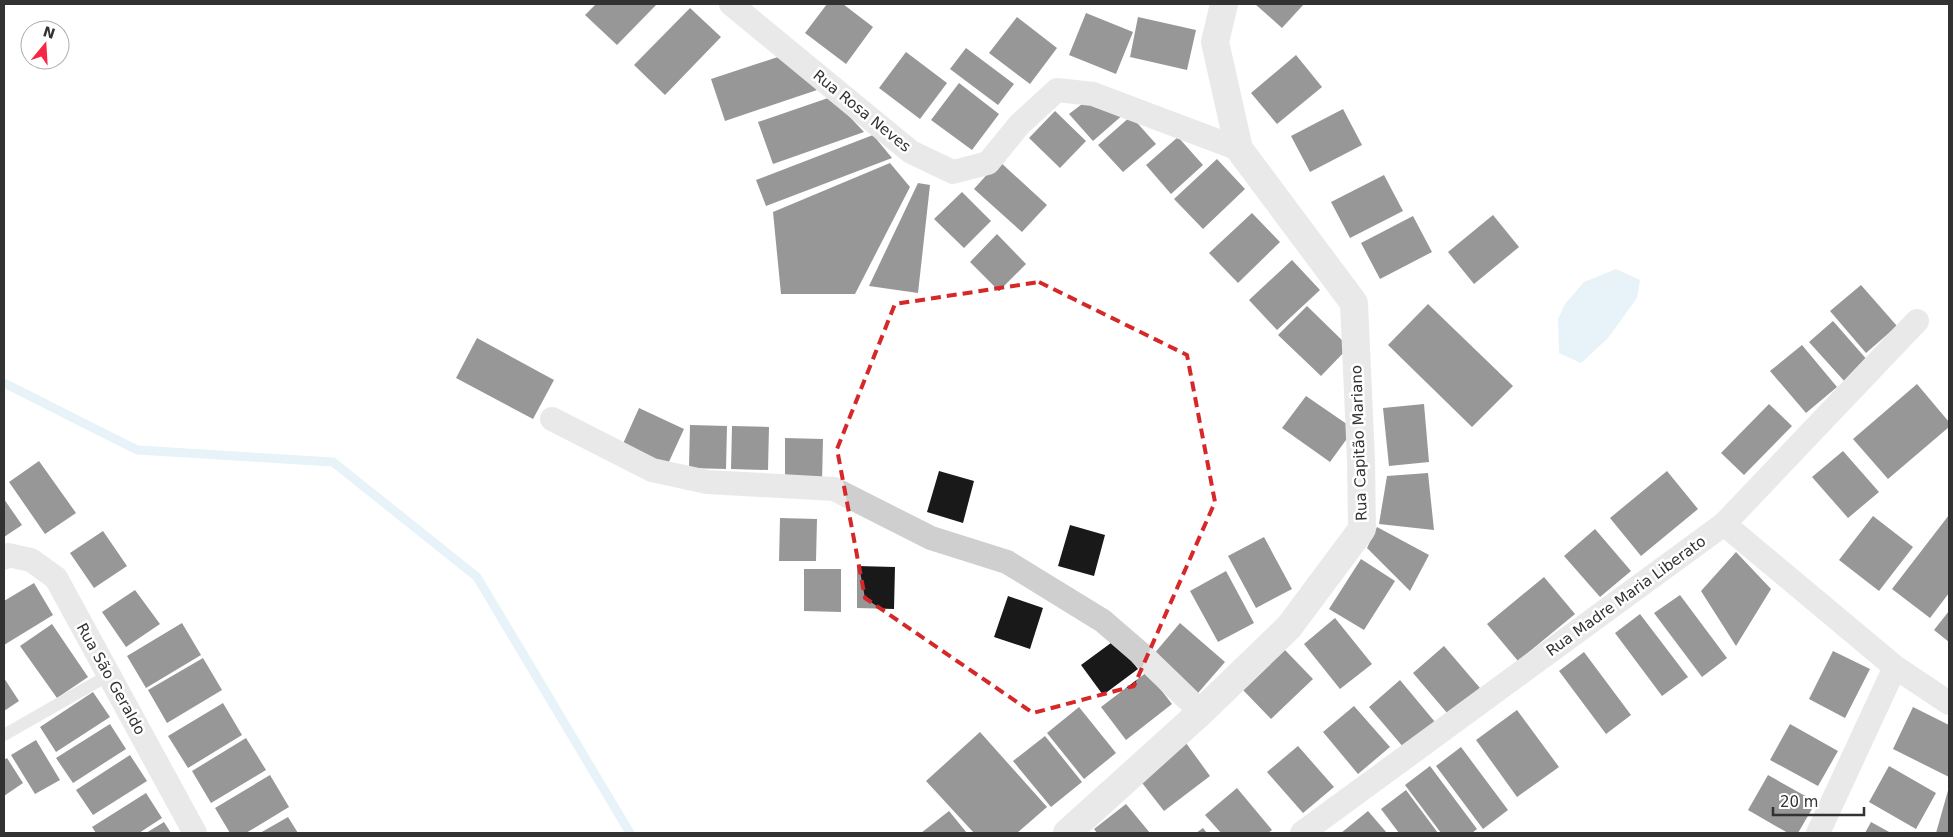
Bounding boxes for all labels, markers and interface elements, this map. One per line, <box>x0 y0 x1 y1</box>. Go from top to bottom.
north arrow <box>20 20 70 70</box>
text: N <box>41 23 57 42</box>
street label: Rua Rosa Neves <box>810 66 915 156</box>
street label: Rua Capitão Mariano <box>1347 365 1371 521</box>
street label: Rua Madre Maria Liberato <box>1543 532 1709 660</box>
street label: Rua São Geraldo <box>73 620 149 738</box>
scale bar <box>1773 784 1864 816</box>
text: 20 m <box>1780 793 1818 811</box>

